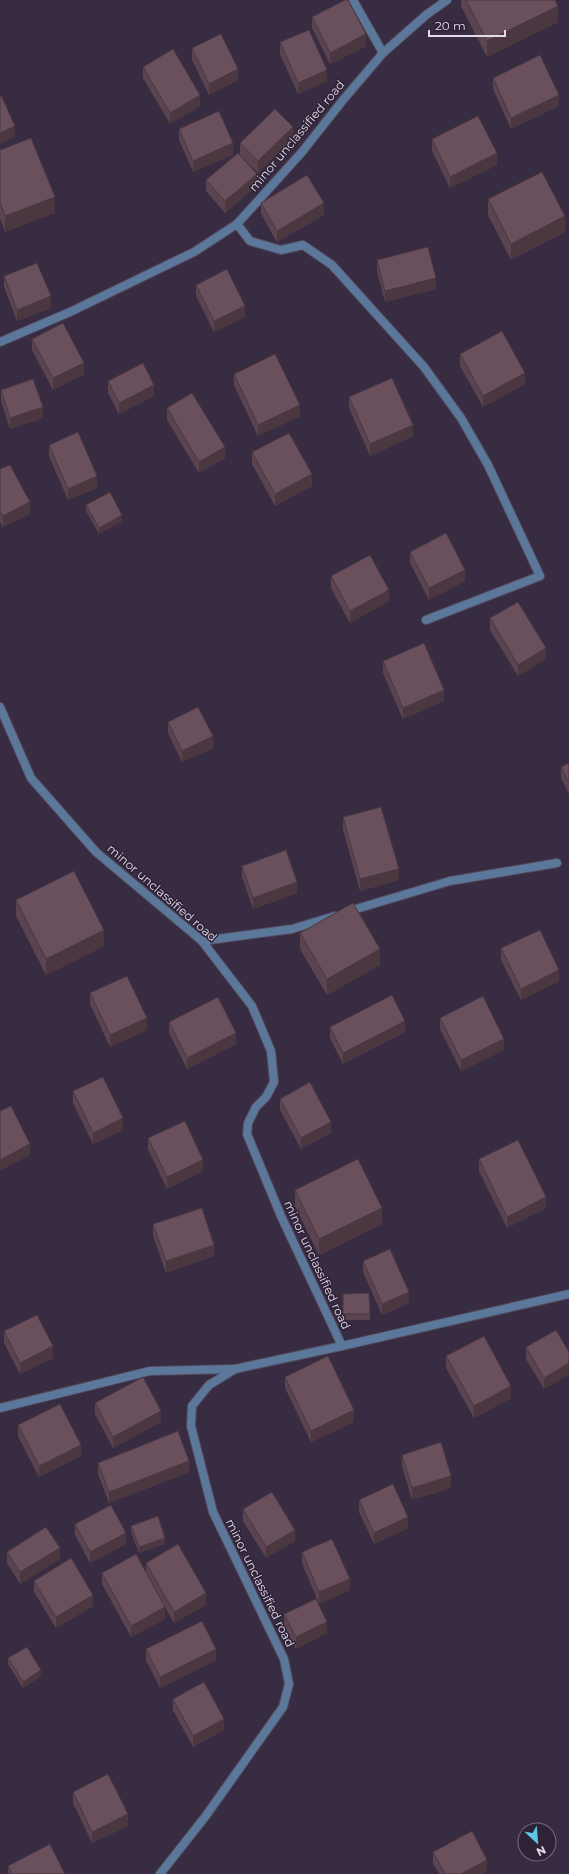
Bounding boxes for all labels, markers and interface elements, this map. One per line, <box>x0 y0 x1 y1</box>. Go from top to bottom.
scale bar <box>429 12 505 38</box>
text: 20 m <box>435 18 466 33</box>
street label: minor unclassified road <box>246 77 348 194</box>
street label: minor unclassified road <box>104 841 220 944</box>
street label: minor unclassified road <box>281 1198 354 1332</box>
street label: minor unclassified road <box>223 1516 298 1649</box>
north arrow <box>517 1822 557 1862</box>
text: N <box>534 1843 548 1859</box>

